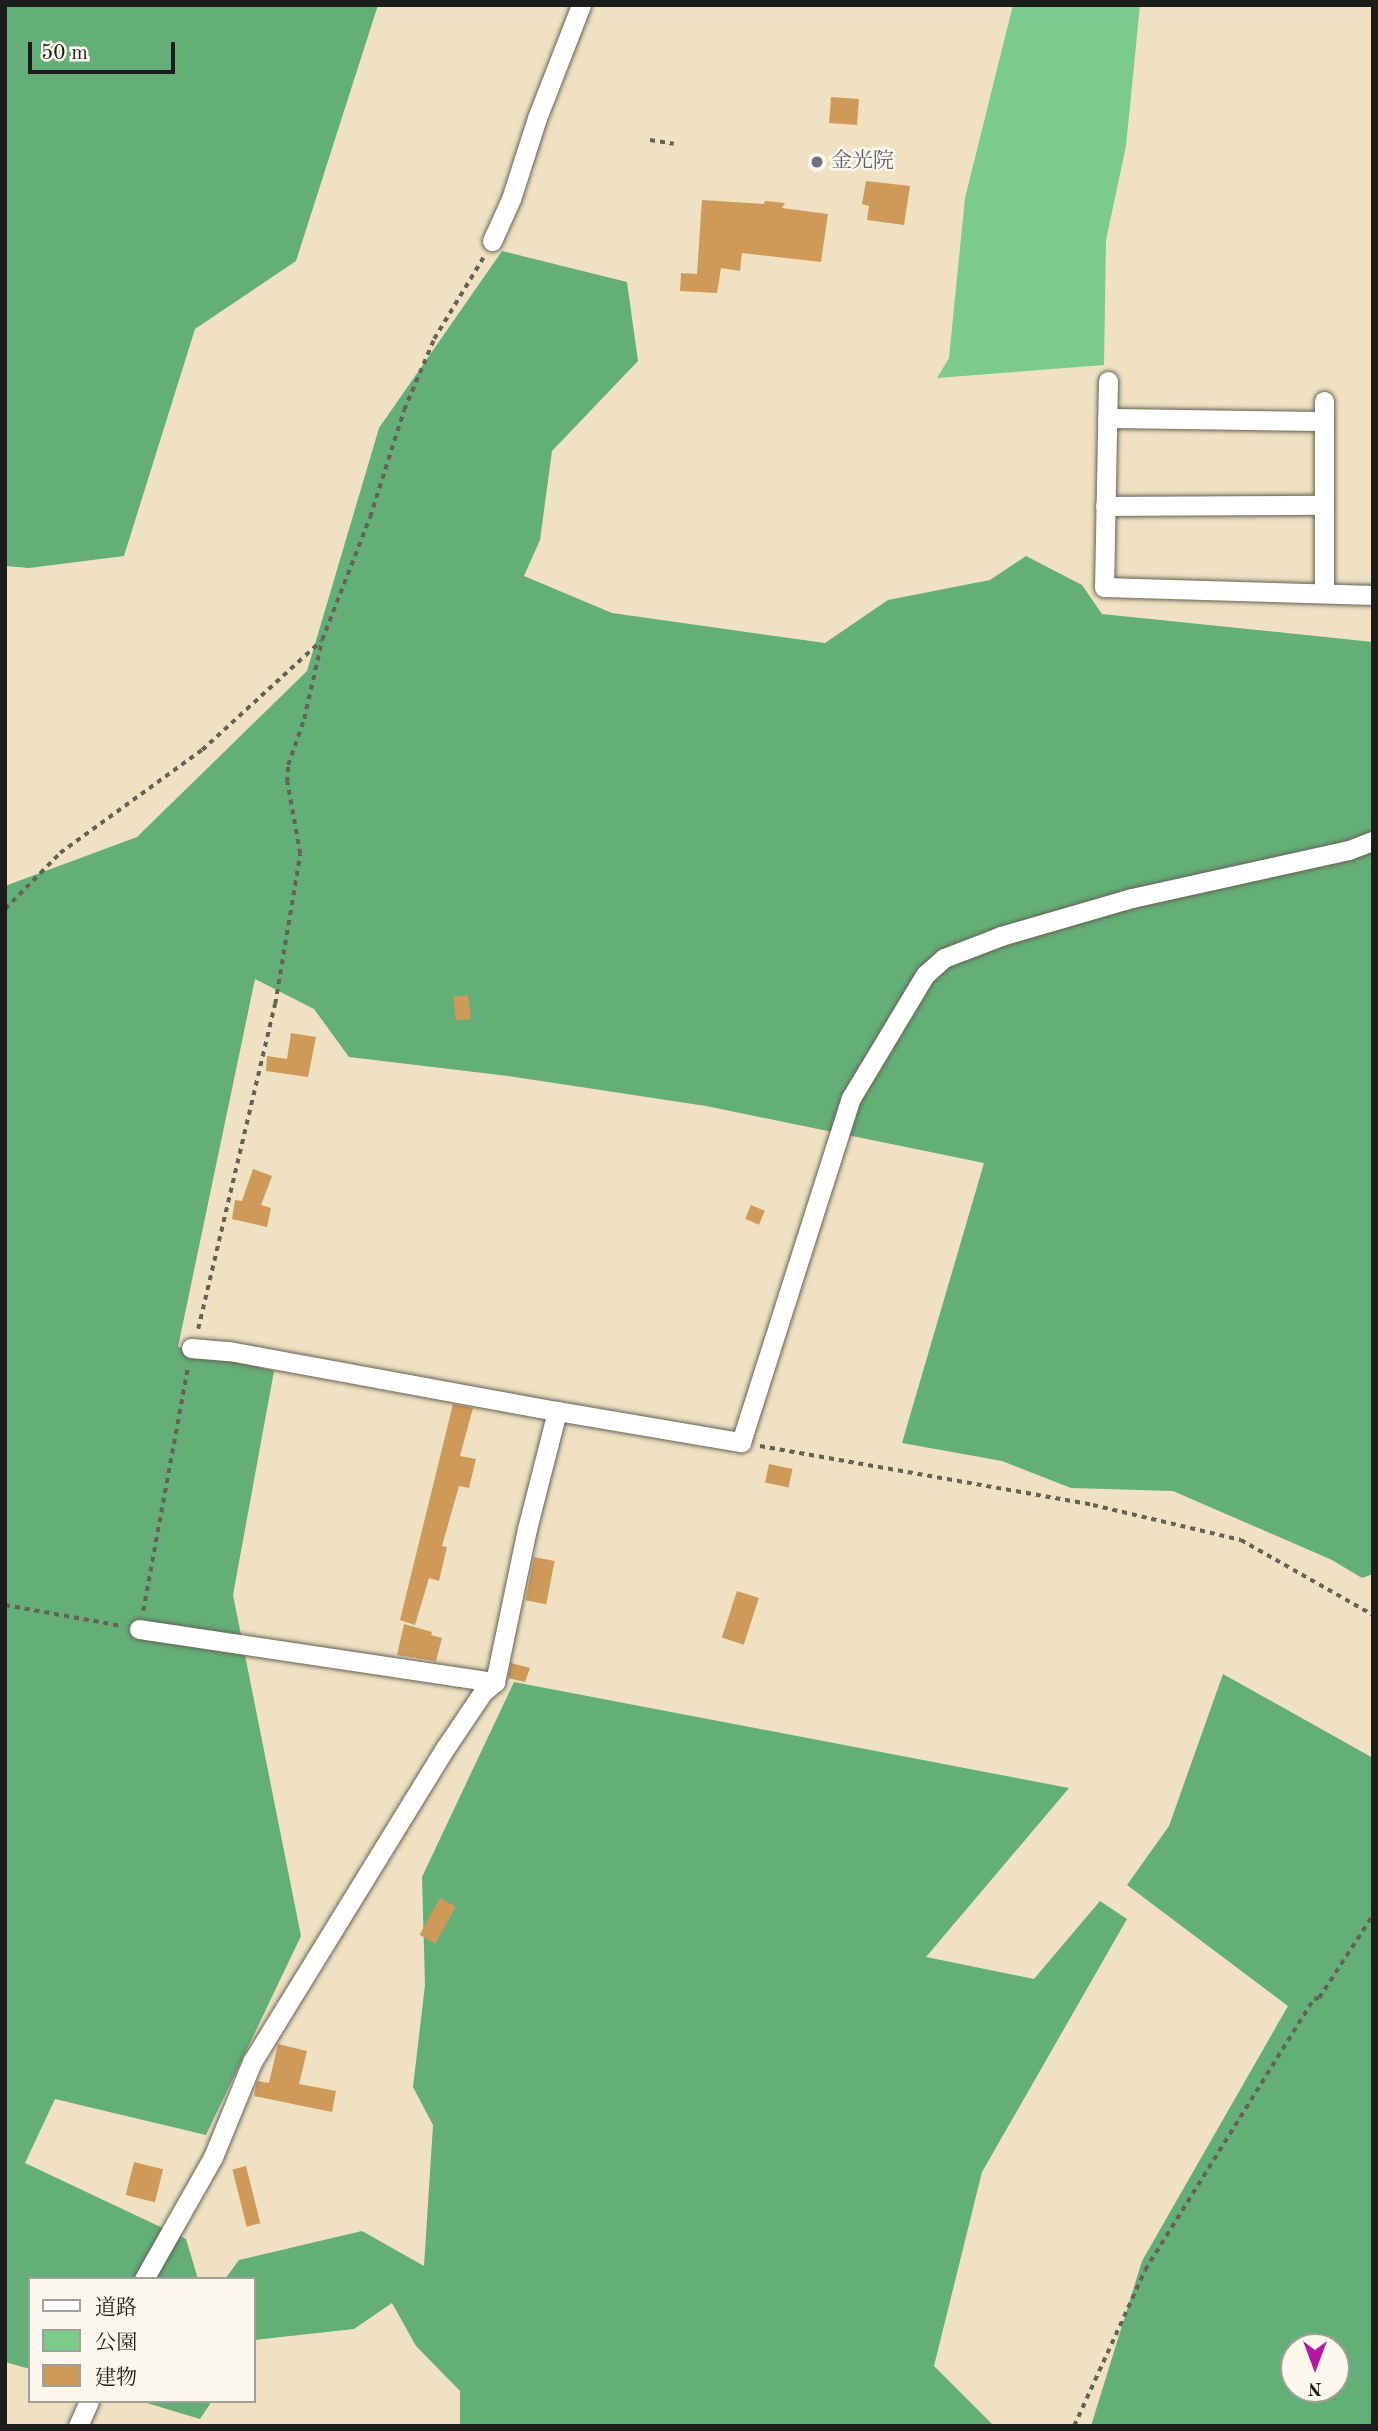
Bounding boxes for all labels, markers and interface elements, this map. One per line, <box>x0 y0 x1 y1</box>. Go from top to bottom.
scale bar <box>32 28 178 72</box>
text: 50 m <box>41 43 88 64</box>
place label: 金光院 <box>831 149 894 175</box>
marker: 金光院 <box>809 154 825 170</box>
legend <box>28 2277 256 2403</box>
text: 道路 <box>95 2298 137 2319</box>
text: 公園 <box>95 2333 137 2354</box>
north arrow <box>1280 2333 1350 2403</box>
text: 建物 <box>95 2368 137 2389</box>
text: N <box>1308 2378 1322 2397</box>

